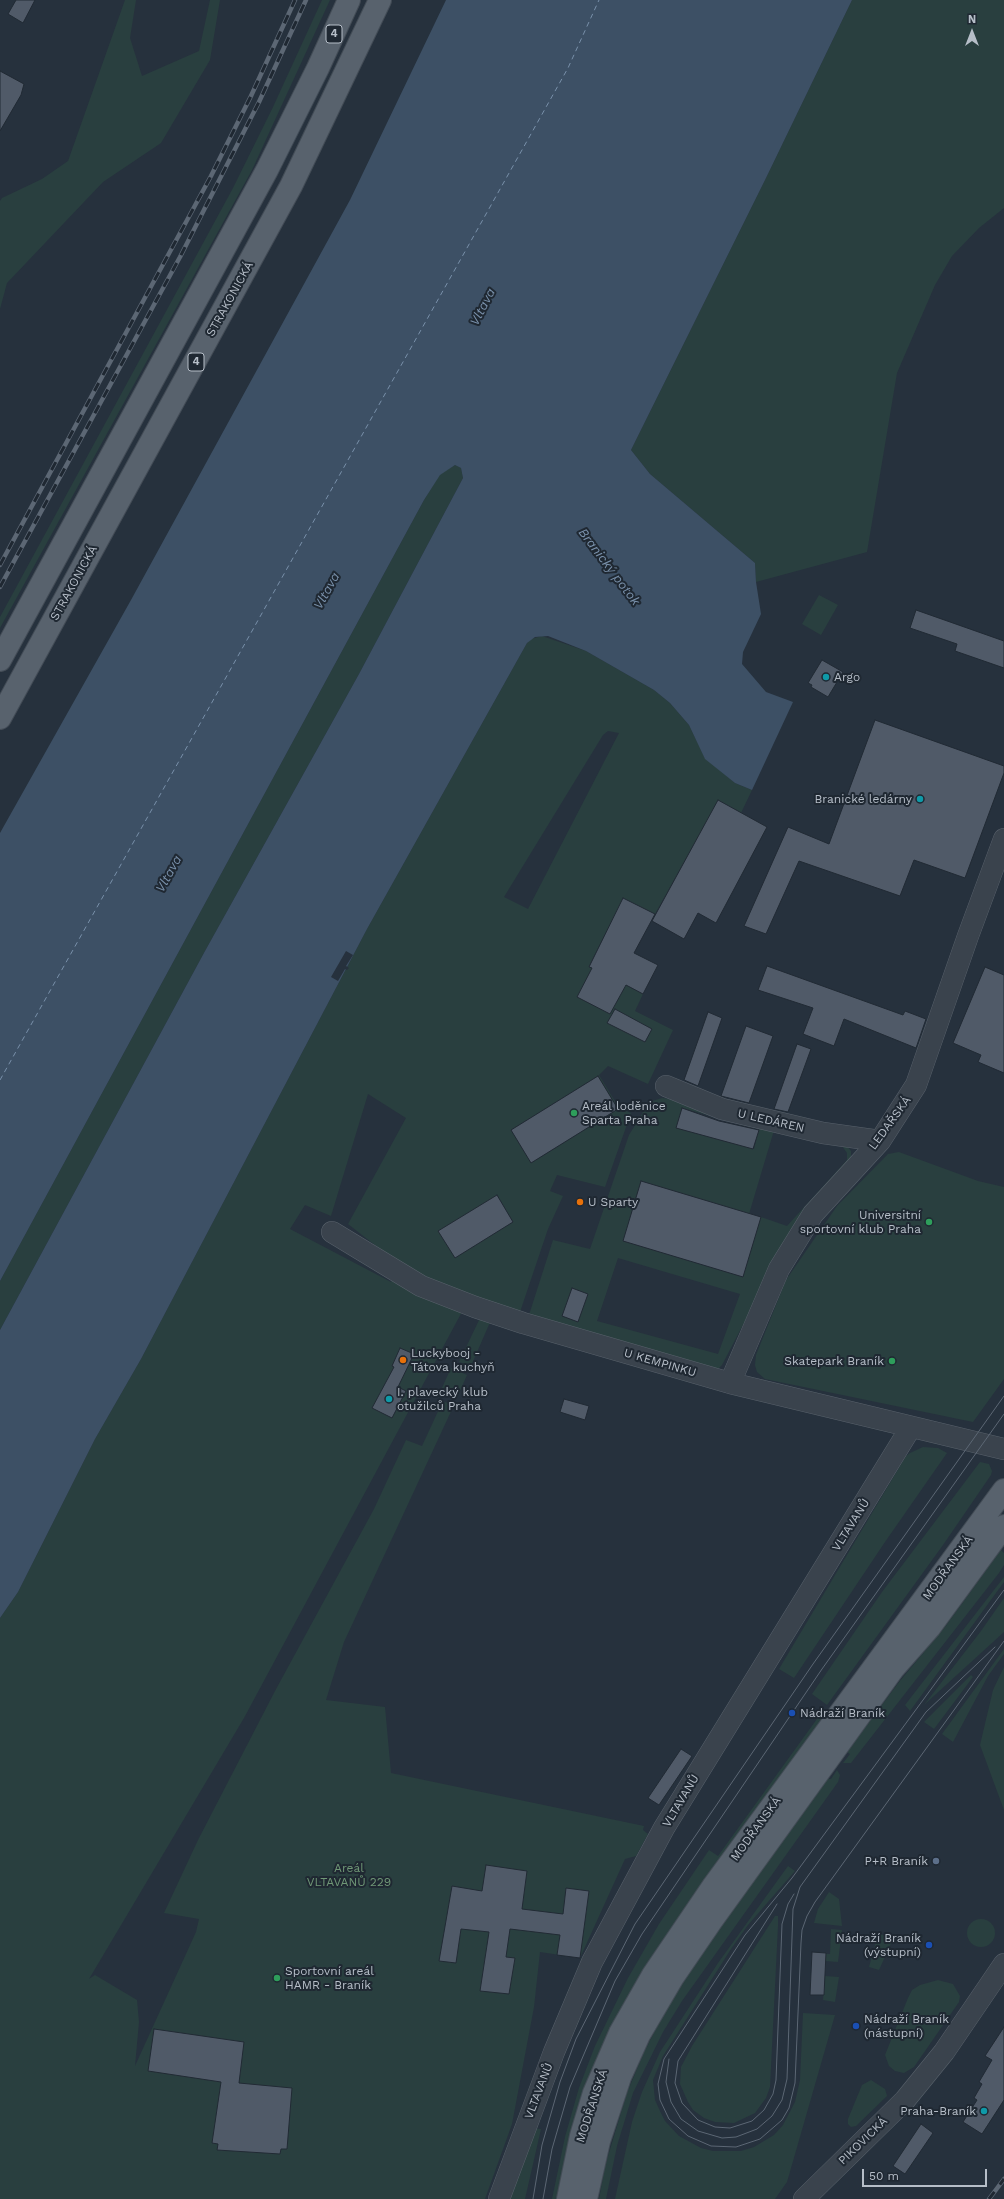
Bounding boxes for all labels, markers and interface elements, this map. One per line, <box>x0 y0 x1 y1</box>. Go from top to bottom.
north arrow <box>952 12 992 52</box>
text: N <box>968 13 976 26</box>
road number: 4 <box>326 25 342 43</box>
street label: STRAKONICKÁ <box>203 259 257 339</box>
water label: Vltava <box>467 286 499 328</box>
road number: 4 <box>188 353 204 371</box>
water label: Branický potok <box>575 525 643 609</box>
street label: STRAKONICKÁ <box>47 543 101 623</box>
water label: Vltava <box>311 570 343 612</box>
place label: Argo <box>834 670 860 684</box>
marker: Argo <box>821 672 831 682</box>
place label: Branické ledárny <box>814 792 912 806</box>
marker: Branické ledárny <box>915 794 925 804</box>
water label: Vltava <box>153 853 185 895</box>
street label: LEDAŘSKÁ <box>866 1093 914 1153</box>
place label: Areál loděnice Sparta Praha <box>582 1099 666 1127</box>
street label: U LEDÁREN <box>736 1106 806 1136</box>
marker: Areál loděnice Sparta Praha <box>569 1108 579 1118</box>
place label: U Sparty <box>588 1195 638 1209</box>
marker: U Sparty <box>575 1197 585 1207</box>
place label: Universitní sportovní klub Praha <box>800 1208 921 1236</box>
marker: Universitní sportovní klub Praha <box>924 1217 934 1227</box>
place label: Luckybooj - Tátova kuchyň <box>411 1346 495 1374</box>
street label: U KEMPINKU <box>622 1346 698 1380</box>
place label: Skatepark Braník <box>784 1354 884 1368</box>
marker: Luckybooj - Tátova kuchyň <box>398 1355 408 1365</box>
marker: Skatepark Braník <box>887 1356 897 1366</box>
place label: I. plavecký klub otužilců Praha <box>397 1385 488 1413</box>
marker: I. plavecký klub otužilců Praha <box>384 1394 394 1404</box>
street label: VLTAVANŮ <box>829 1496 873 1554</box>
street label: MODŘANSKÁ <box>920 1533 976 1603</box>
place label: Nádraží Braník <box>800 1706 885 1720</box>
marker: Nádraží Braník <box>787 1708 797 1718</box>
street label: VLTAVANŮ <box>660 1772 702 1830</box>
street label: MODŘANSKÁ <box>728 1794 784 1864</box>
place label: P+R Braník <box>865 1854 928 1868</box>
marker: P+R Braník <box>931 1856 941 1866</box>
park label: Areál VLTAVANŮ 229 <box>307 1861 391 1889</box>
place label: Nádraží Braník (výstupní) <box>836 1931 921 1959</box>
marker: Nádraží Braník (výstupní) <box>924 1940 934 1950</box>
place label: Sportovní areál HAMR - Braník <box>285 1964 374 1992</box>
marker: Sportovní areál HAMR - Braník <box>272 1973 282 1983</box>
place label: Nádraží Braník (nástupní) <box>864 2012 949 2040</box>
marker: Nádraží Braník (nástupní) <box>851 2021 861 2031</box>
street label: VLTAVANŮ <box>522 2061 556 2121</box>
street label: MODŘANSKÁ <box>573 2068 611 2144</box>
place label: Praha-Braník <box>900 2104 976 2118</box>
marker: Praha-Braník <box>979 2106 989 2116</box>
street label: PIKOVICKÁ <box>836 2114 890 2168</box>
scale bar <box>864 2161 989 2187</box>
text: 50 m <box>869 2169 899 2183</box>

